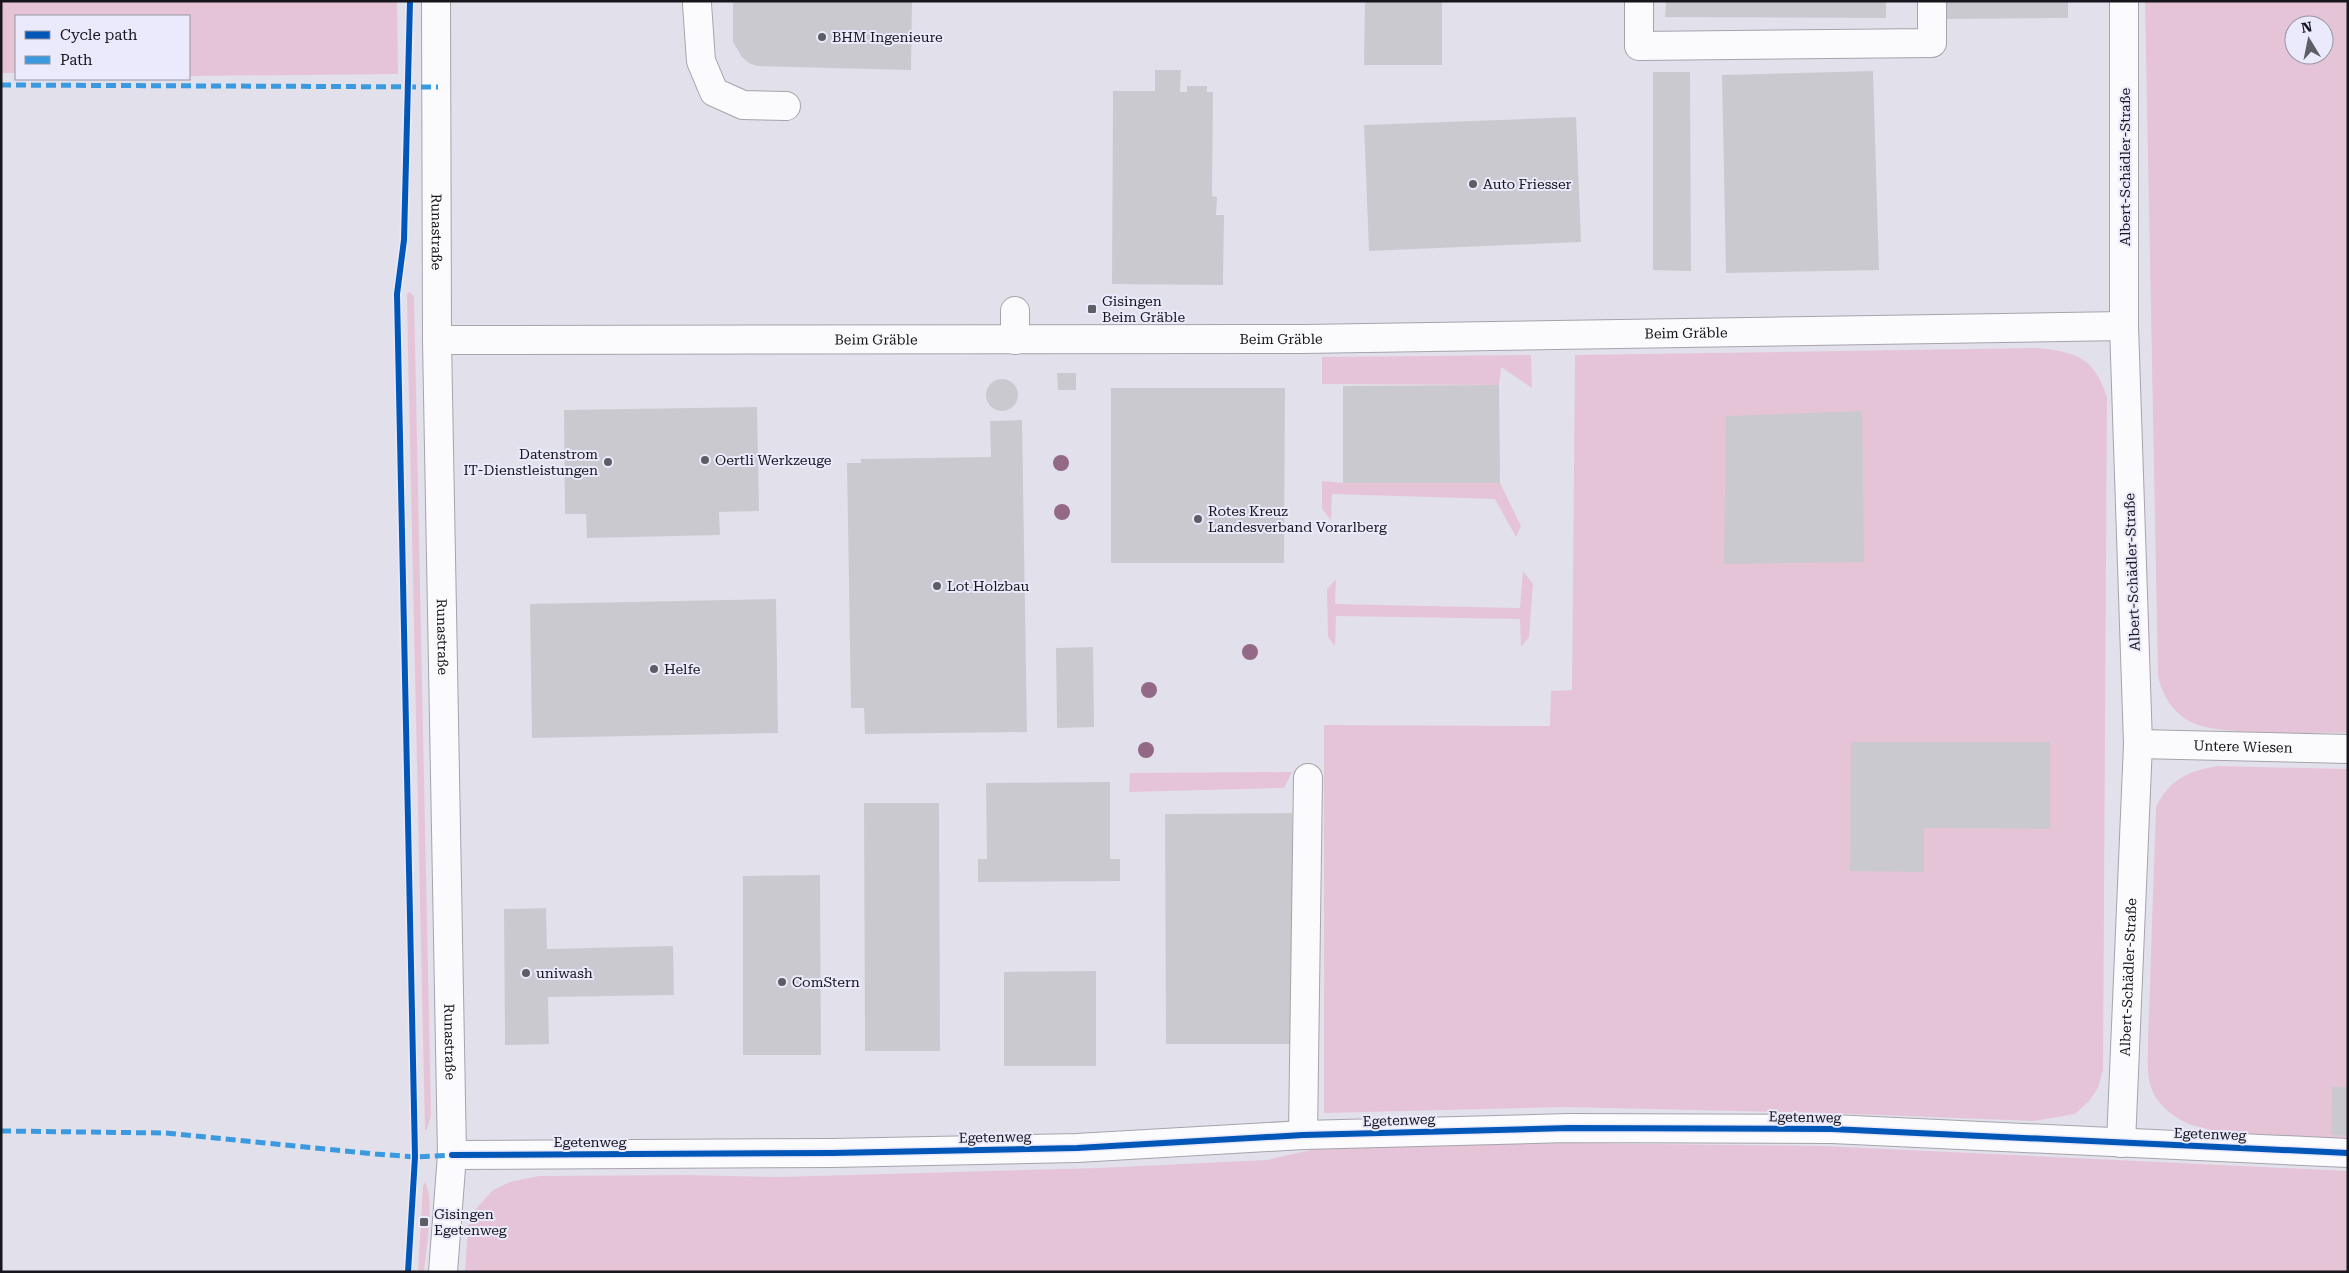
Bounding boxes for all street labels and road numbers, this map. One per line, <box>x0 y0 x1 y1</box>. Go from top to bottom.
street label: Albert-Schädler-Straße <box>2117 88 2133 246</box>
street label: Runastraße <box>429 194 445 271</box>
street label: Beim Gräble <box>1644 324 1728 342</box>
street label: Beim Gräble <box>834 331 918 348</box>
street label: Beim Gräble <box>1239 331 1323 347</box>
street label: Albert-Schädler-Straße <box>2121 492 2143 651</box>
street label: Runastraße <box>434 599 451 676</box>
street label: Untere Wiesen <box>2193 737 2293 756</box>
street label: Albert-Schädler-Straße <box>2117 897 2139 1057</box>
street label: Runastraße <box>441 1004 459 1081</box>
street label: Egetenweg <box>1768 1108 1842 1126</box>
street label: Egetenweg <box>1362 1111 1436 1129</box>
street label: Egetenweg <box>2173 1125 2247 1143</box>
street label: Egetenweg <box>958 1128 1032 1146</box>
street label: Egetenweg <box>554 1134 626 1150</box>

